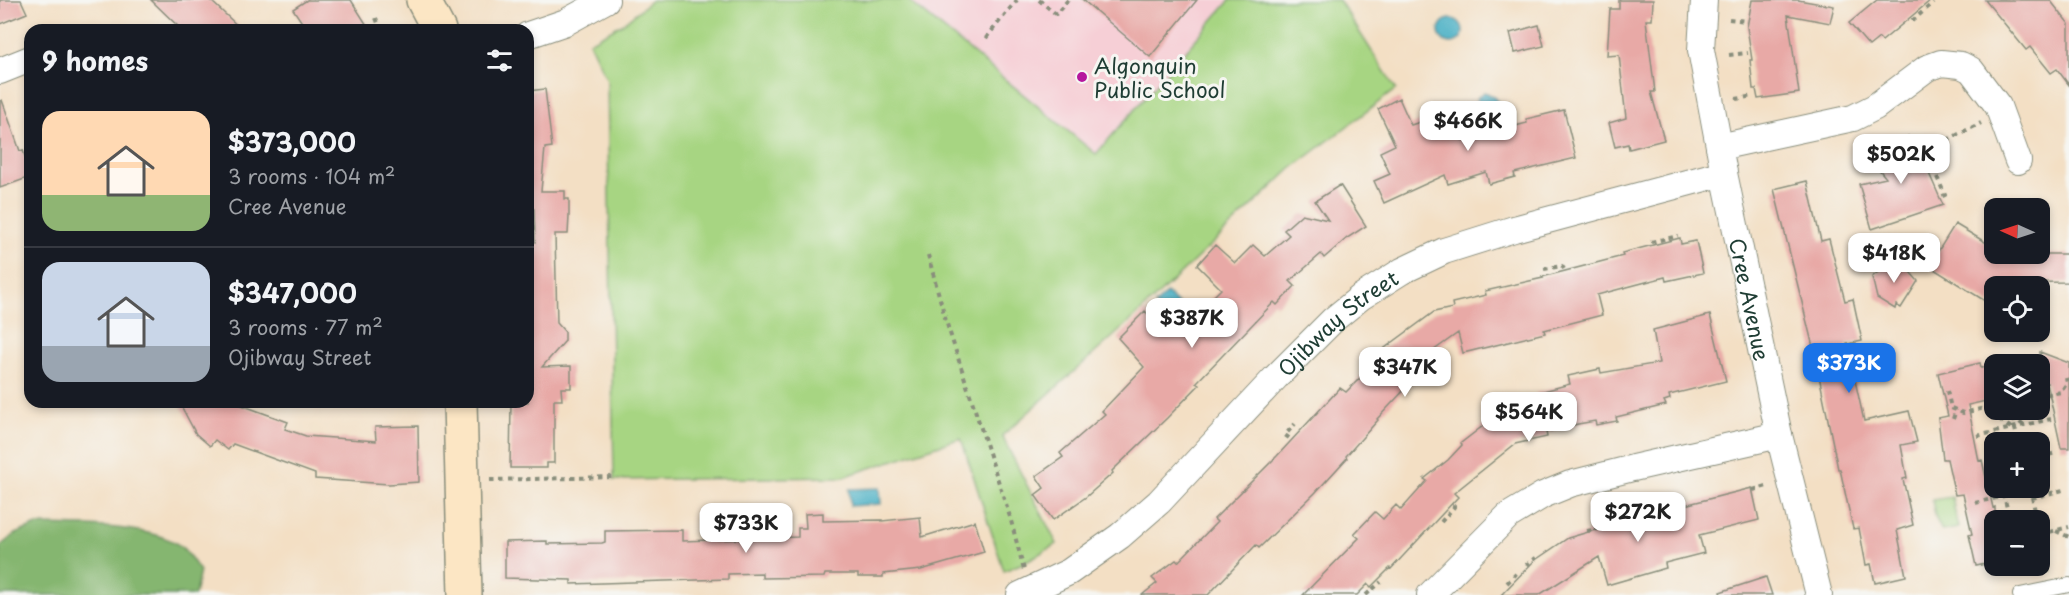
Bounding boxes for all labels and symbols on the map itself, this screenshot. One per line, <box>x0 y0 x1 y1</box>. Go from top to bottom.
place label: Algonquin Public School <box>1094 49 1226 105</box>
marker: Algonquin Public School <box>1075 70 1089 84</box>
pin: $466K <box>1426 101 1510 152</box>
pin: $502K <box>1859 134 1943 185</box>
north arrow <box>1984 198 2050 264</box>
pin: $418K <box>1852 233 1936 284</box>
street label: Cree Avenue <box>1722 235 1779 363</box>
street label: Ojibway Street <box>1270 262 1404 383</box>
pin: $387K <box>1150 298 1234 349</box>
pin: $373K <box>1807 343 1891 394</box>
pin: $347K <box>1363 347 1447 398</box>
pin: $564K <box>1487 392 1571 443</box>
pin: $272K <box>1596 492 1680 543</box>
pin: $733K <box>704 503 788 554</box>

